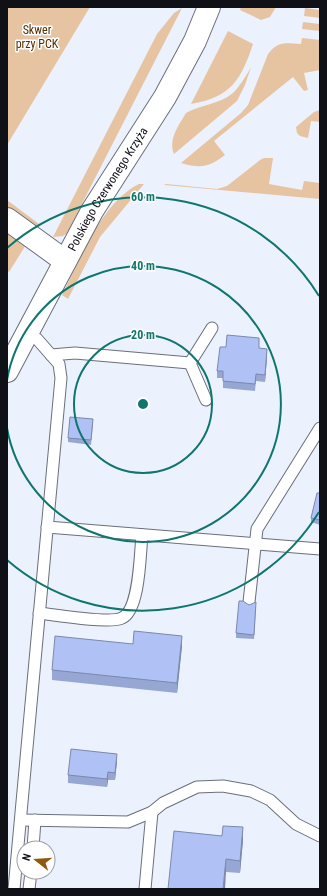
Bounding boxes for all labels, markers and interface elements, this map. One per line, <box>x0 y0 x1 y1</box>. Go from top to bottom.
park label: Skwer przy PCK <box>16 23 59 51</box>
street label: Polskiego Czerwonego Krzyża <box>65 125 151 253</box>
text: 60 m <box>131 190 155 204</box>
text: 40 m <box>131 259 155 273</box>
text: 20 m <box>131 328 155 342</box>
centre of rings <box>136 397 150 411</box>
north arrow <box>16 840 56 880</box>
text: N <box>20 852 34 862</box>

